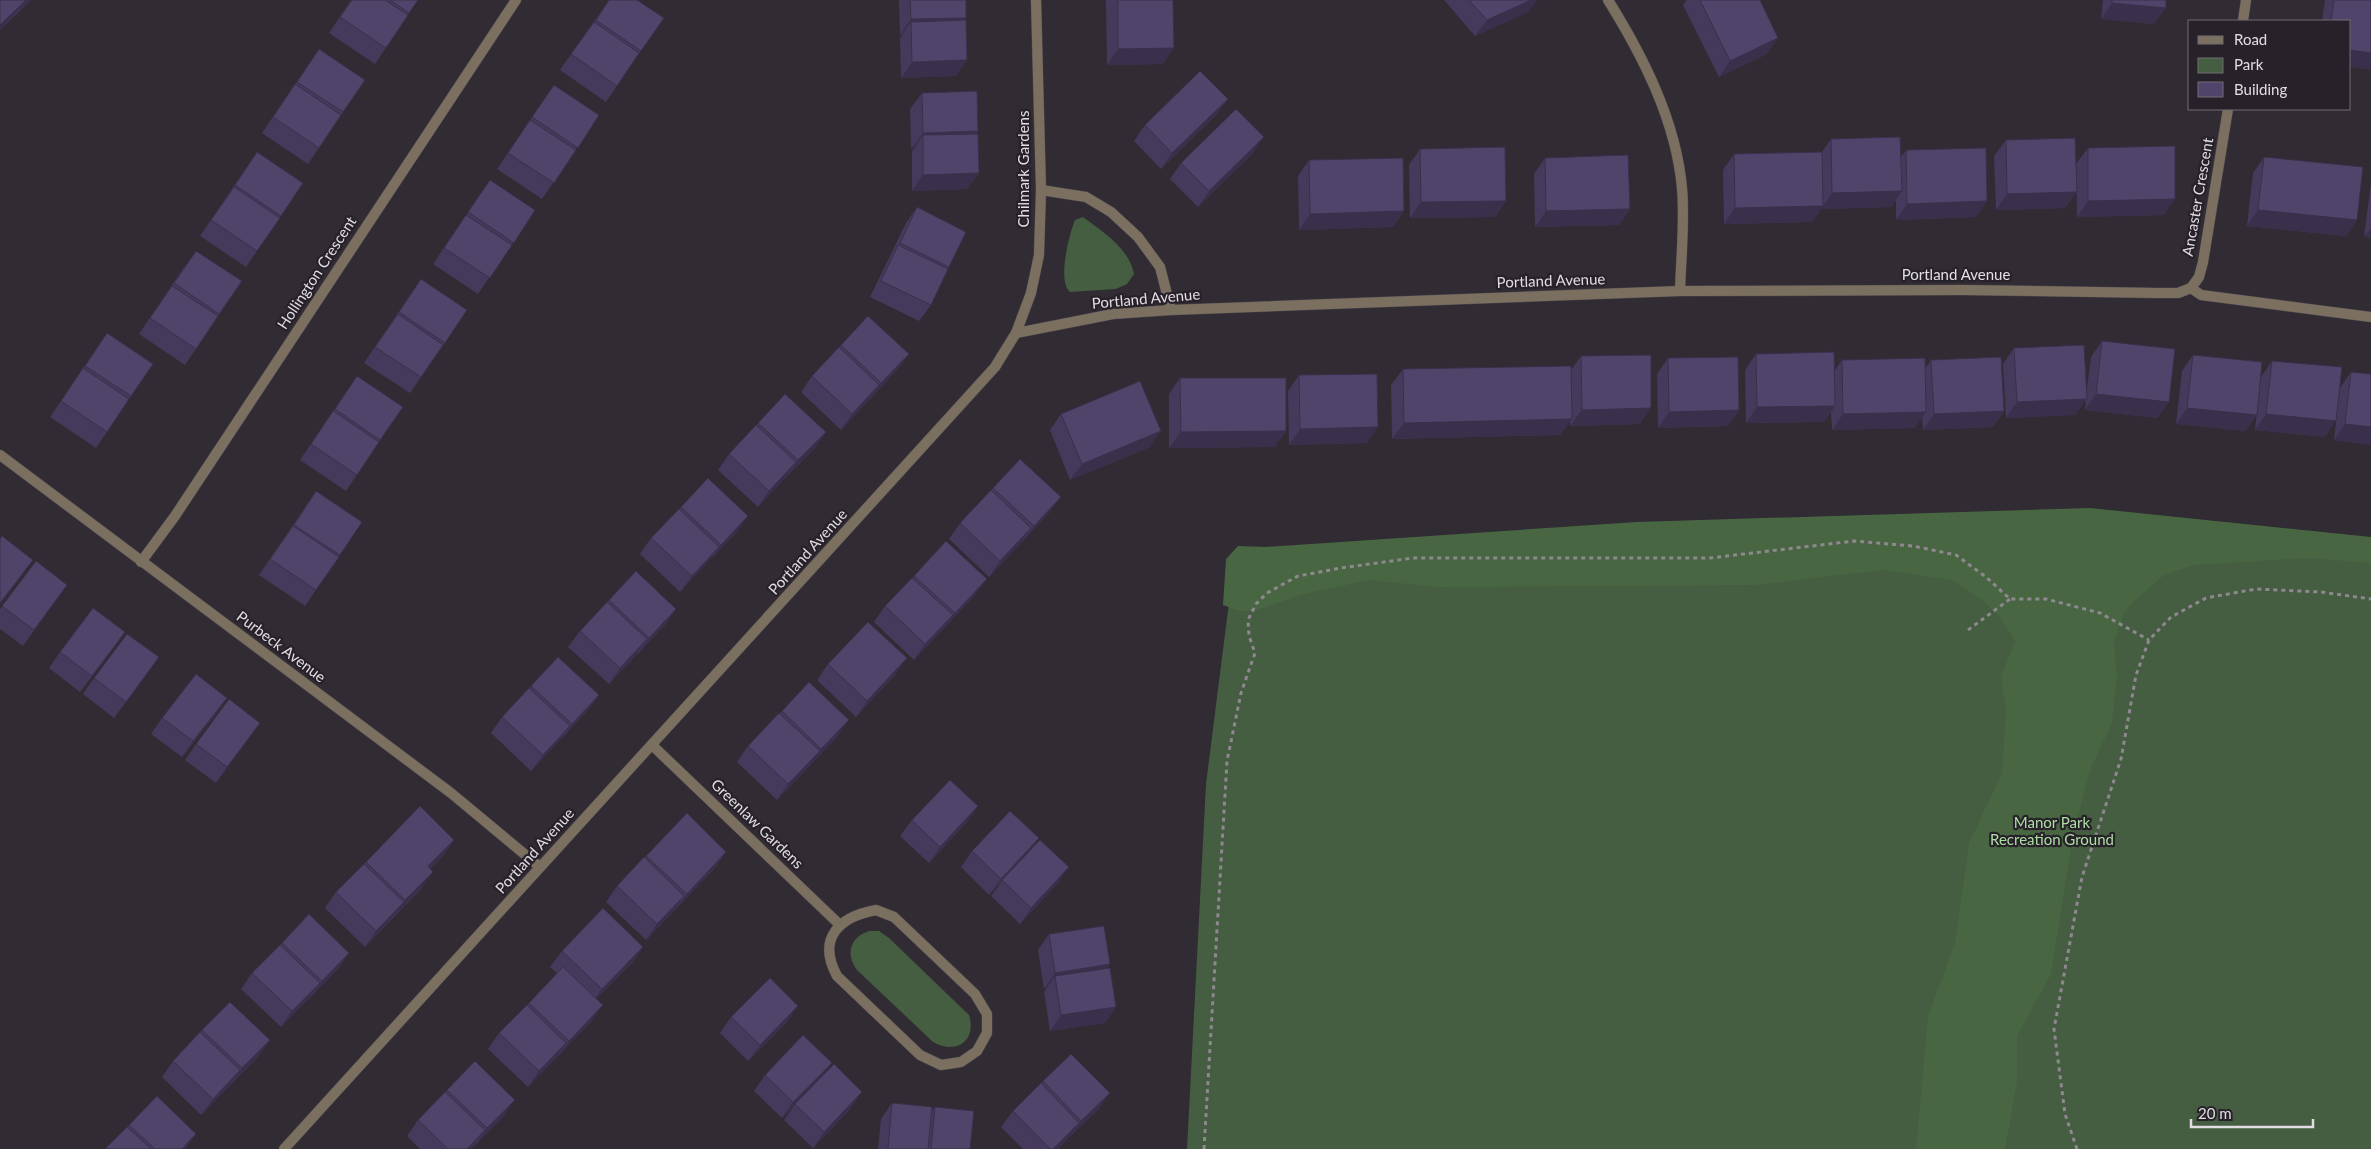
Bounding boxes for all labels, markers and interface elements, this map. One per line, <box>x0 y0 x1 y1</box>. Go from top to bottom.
legend <box>2188 20 2351 110</box>
text: Road <box>2234 30 2267 48</box>
text: Park <box>2234 55 2264 73</box>
text: Building <box>2234 80 2287 98</box>
street label: Chilmark Gardens <box>1014 111 1032 227</box>
street label: Ancaster Crescent <box>2178 136 2216 257</box>
street label: Hollington Crescent <box>273 212 360 332</box>
street label: Portland Avenue <box>1902 265 2010 283</box>
street label: Portland Avenue <box>1496 269 1606 291</box>
street label: Portland Avenue <box>1091 284 1201 312</box>
street label: Portland Avenue <box>764 505 850 598</box>
street label: Purbeck Avenue <box>234 607 330 686</box>
street label: Greenlaw Gardens <box>708 775 808 872</box>
street label: Portland Avenue <box>491 804 577 897</box>
park label: Manor Park Recreation Ground <box>1990 813 2114 848</box>
scale bar <box>2191 1096 2314 1128</box>
text: 20 m <box>2198 1104 2232 1122</box>

